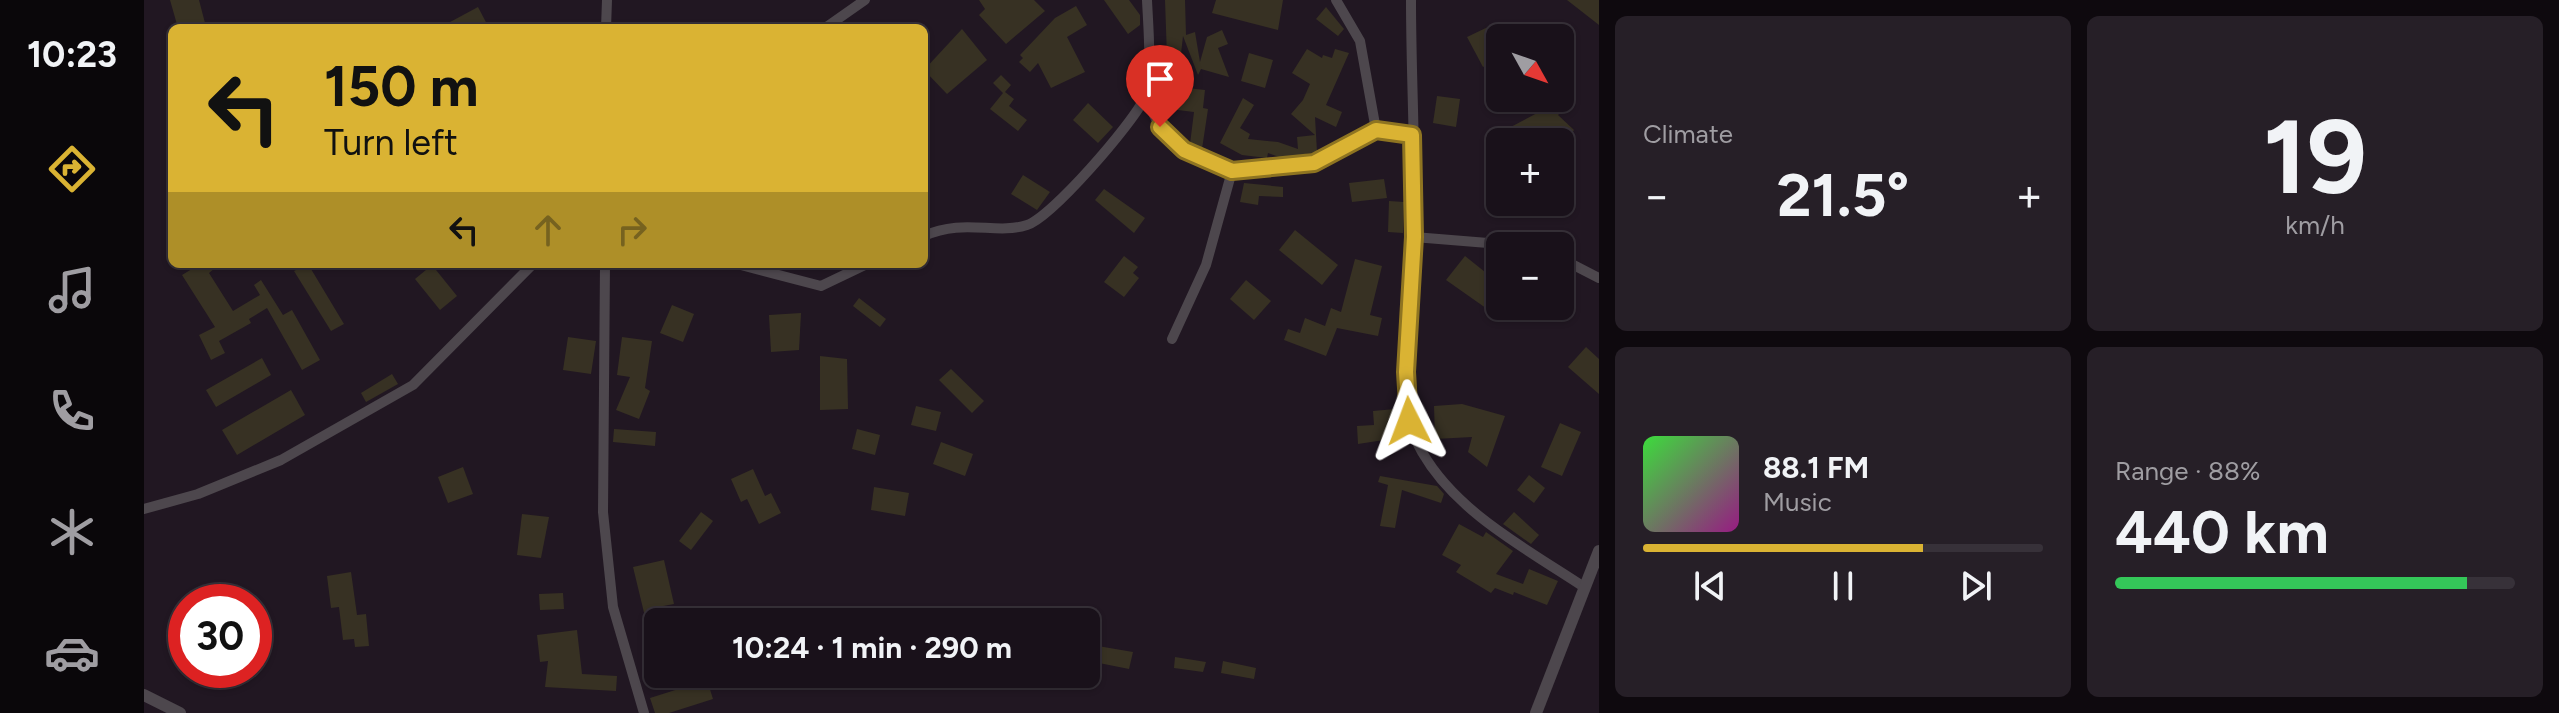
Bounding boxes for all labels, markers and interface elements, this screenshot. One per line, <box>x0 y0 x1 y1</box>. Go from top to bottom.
north arrow <box>1486 24 1574 112</box>
map controls <box>1486 24 1574 320</box>
text: 10:23 <box>27 33 117 76</box>
pin <box>1126 45 1194 127</box>
text: 150 m <box>324 53 479 120</box>
icon: left <box>192 56 296 160</box>
icon: arrive <box>1138 57 1182 101</box>
text: 19 <box>2263 94 2367 219</box>
text: Climate <box>1643 118 1733 150</box>
text: Turn left <box>324 121 458 164</box>
button: + <box>1486 128 1574 216</box>
icon: directions <box>44 141 100 197</box>
text: 21.5° <box>1777 159 1909 231</box>
text: − <box>1643 169 1670 222</box>
text: + <box>2016 169 2043 222</box>
icon: left <box>442 208 486 252</box>
icon: ahead <box>526 208 570 252</box>
icon: right <box>610 208 654 252</box>
text: km/h <box>2285 209 2345 241</box>
button: − <box>1486 232 1574 320</box>
icon: music <box>44 262 100 318</box>
position arrow <box>1367 379 1451 463</box>
icon: phone <box>44 383 100 439</box>
text: 88.1 FM <box>1763 449 1869 486</box>
text: Range · 88% <box>2115 455 2260 487</box>
text: Music <box>1763 486 1832 518</box>
text: 440 km <box>2115 496 2329 568</box>
icon: climate <box>44 504 100 560</box>
icon: previous <box>1688 564 1732 608</box>
icon: pause <box>1821 564 1865 608</box>
icon: next <box>1954 564 1998 608</box>
speed limit sign: 30 <box>168 584 272 688</box>
icon: car <box>44 625 100 681</box>
text: 10:24 · 1 min · 290 m <box>732 629 1012 666</box>

